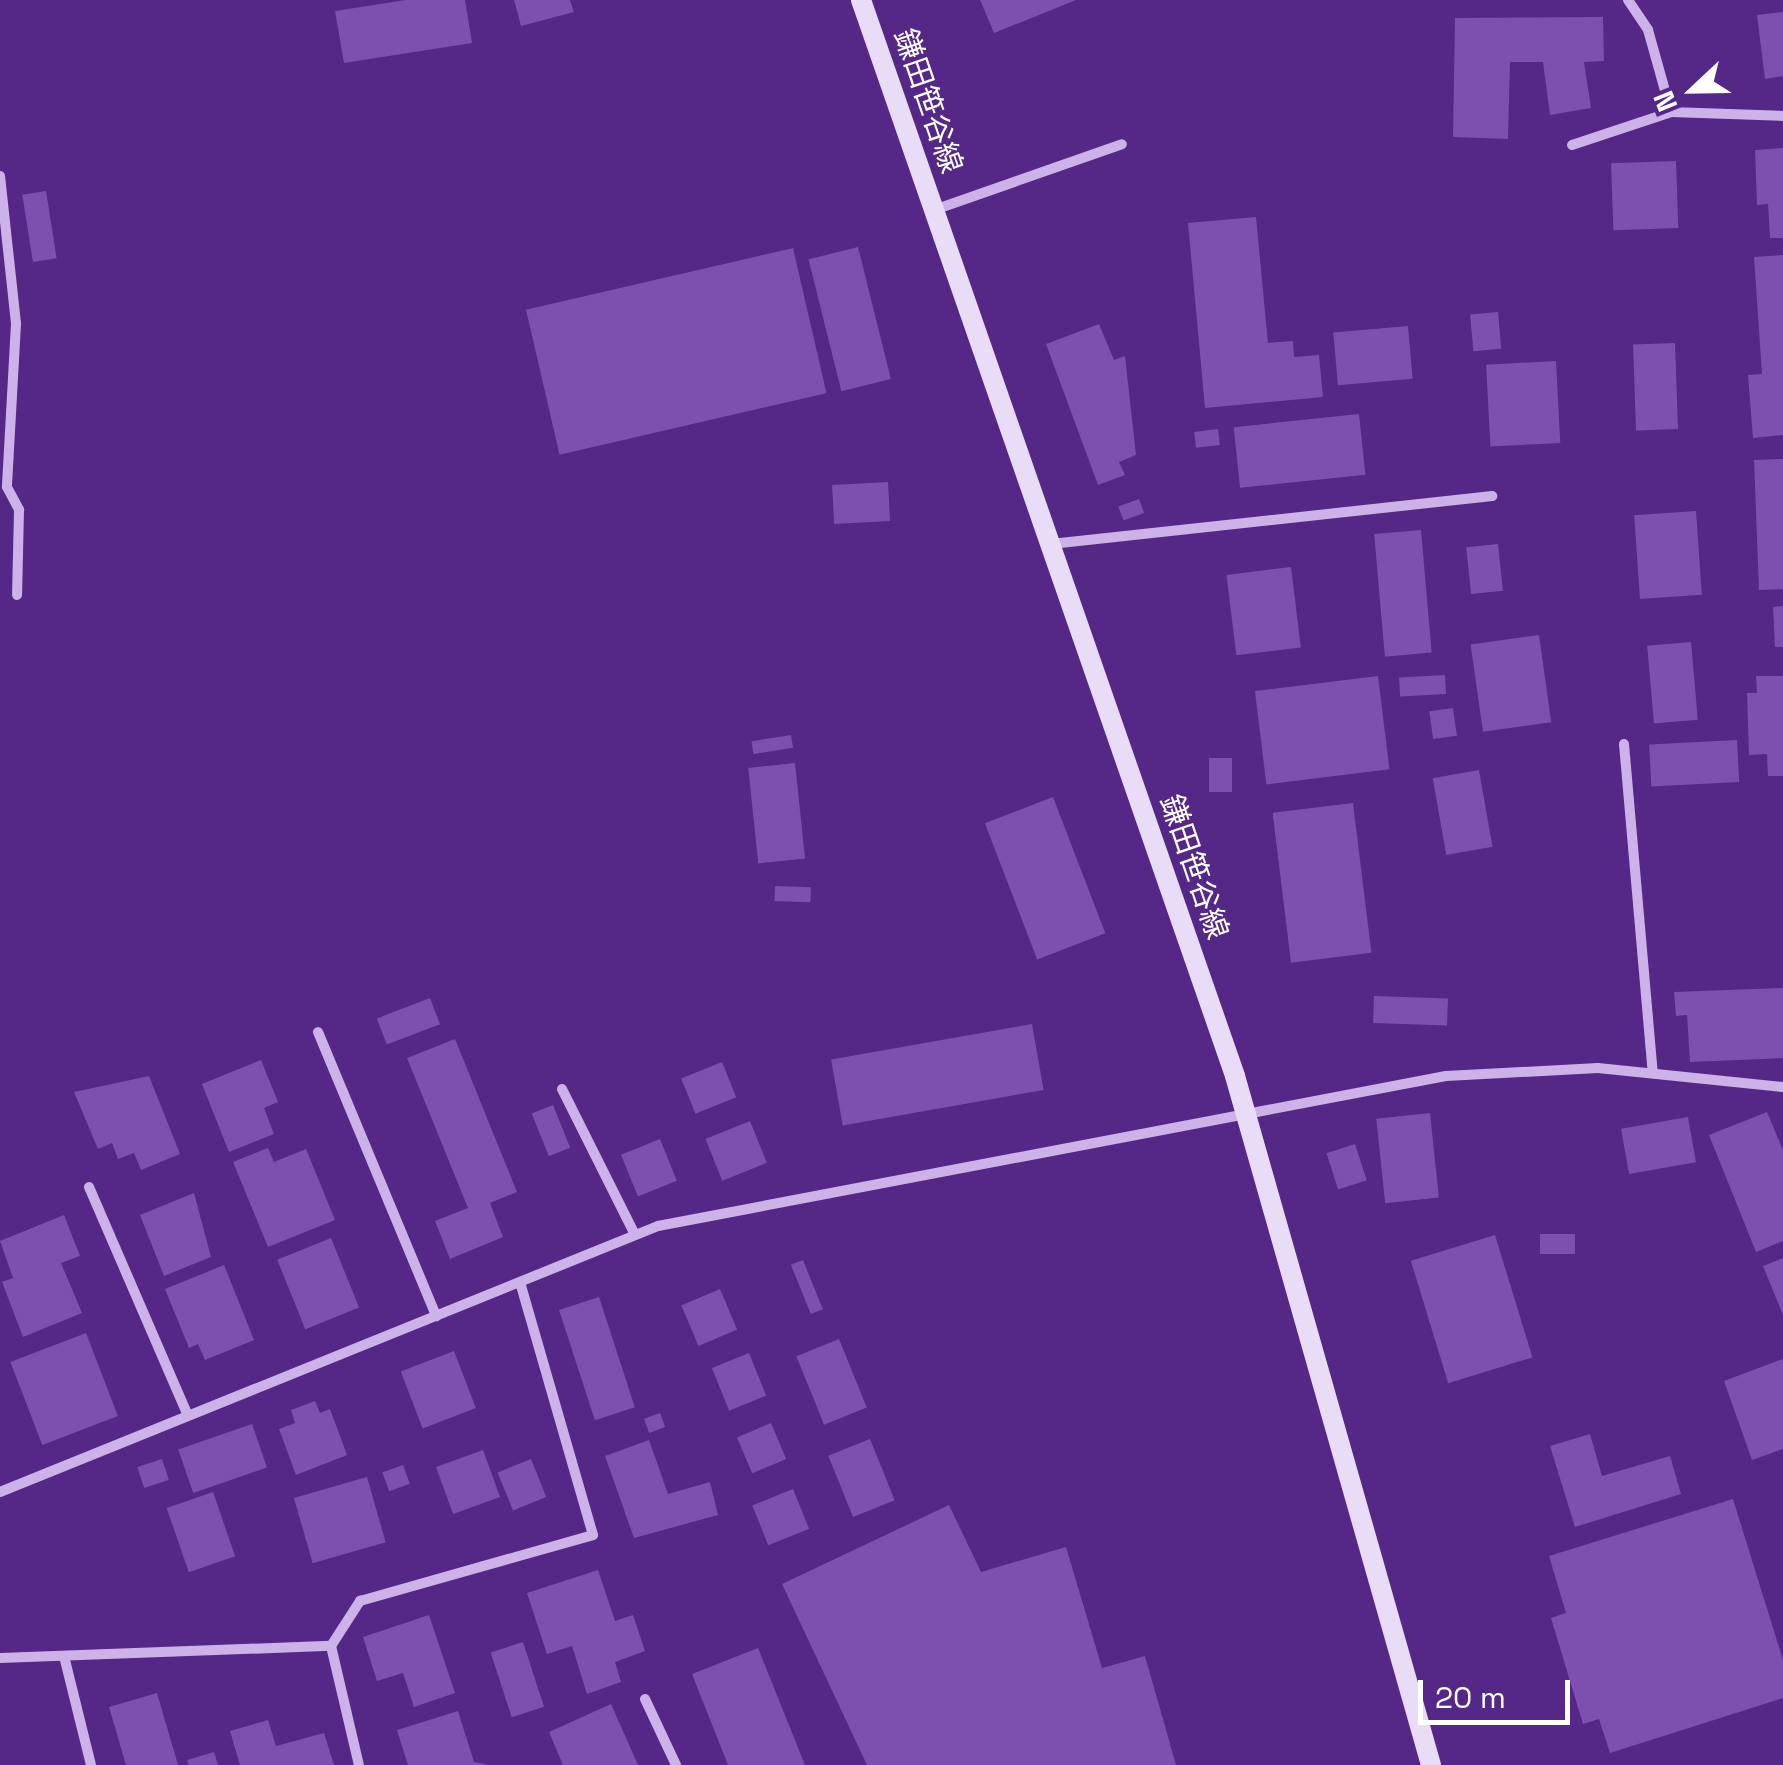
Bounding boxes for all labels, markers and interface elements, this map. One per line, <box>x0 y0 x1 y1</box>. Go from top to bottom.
street label: 鎌田笹谷線 <box>887 24 969 178</box>
north arrow <box>1643 40 1743 140</box>
text: N <box>1645 86 1685 117</box>
street label: 鎌田笹谷線 <box>1153 790 1235 944</box>
scale bar <box>1423 1660 1576 1722</box>
text: 20 m <box>1435 1678 1506 1717</box>

